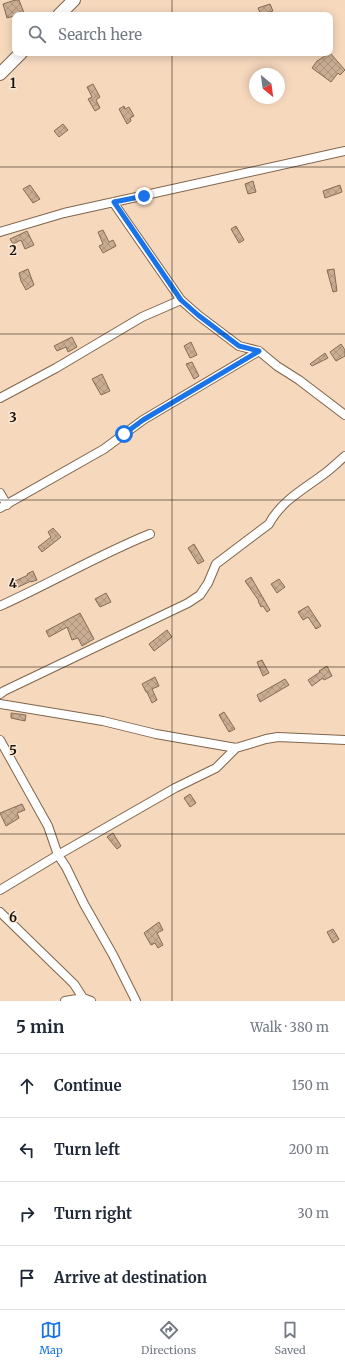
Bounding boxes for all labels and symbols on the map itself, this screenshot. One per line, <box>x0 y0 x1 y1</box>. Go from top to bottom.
north arrow <box>249 68 285 104</box>
text: 1 <box>10 75 16 92</box>
route end <box>135 187 153 205</box>
text: 2 <box>9 242 17 259</box>
text: 3 <box>9 409 17 426</box>
route start <box>115 425 133 443</box>
text: 4 <box>9 575 18 592</box>
text: 5 <box>9 742 17 759</box>
text: 6 <box>9 909 17 926</box>

